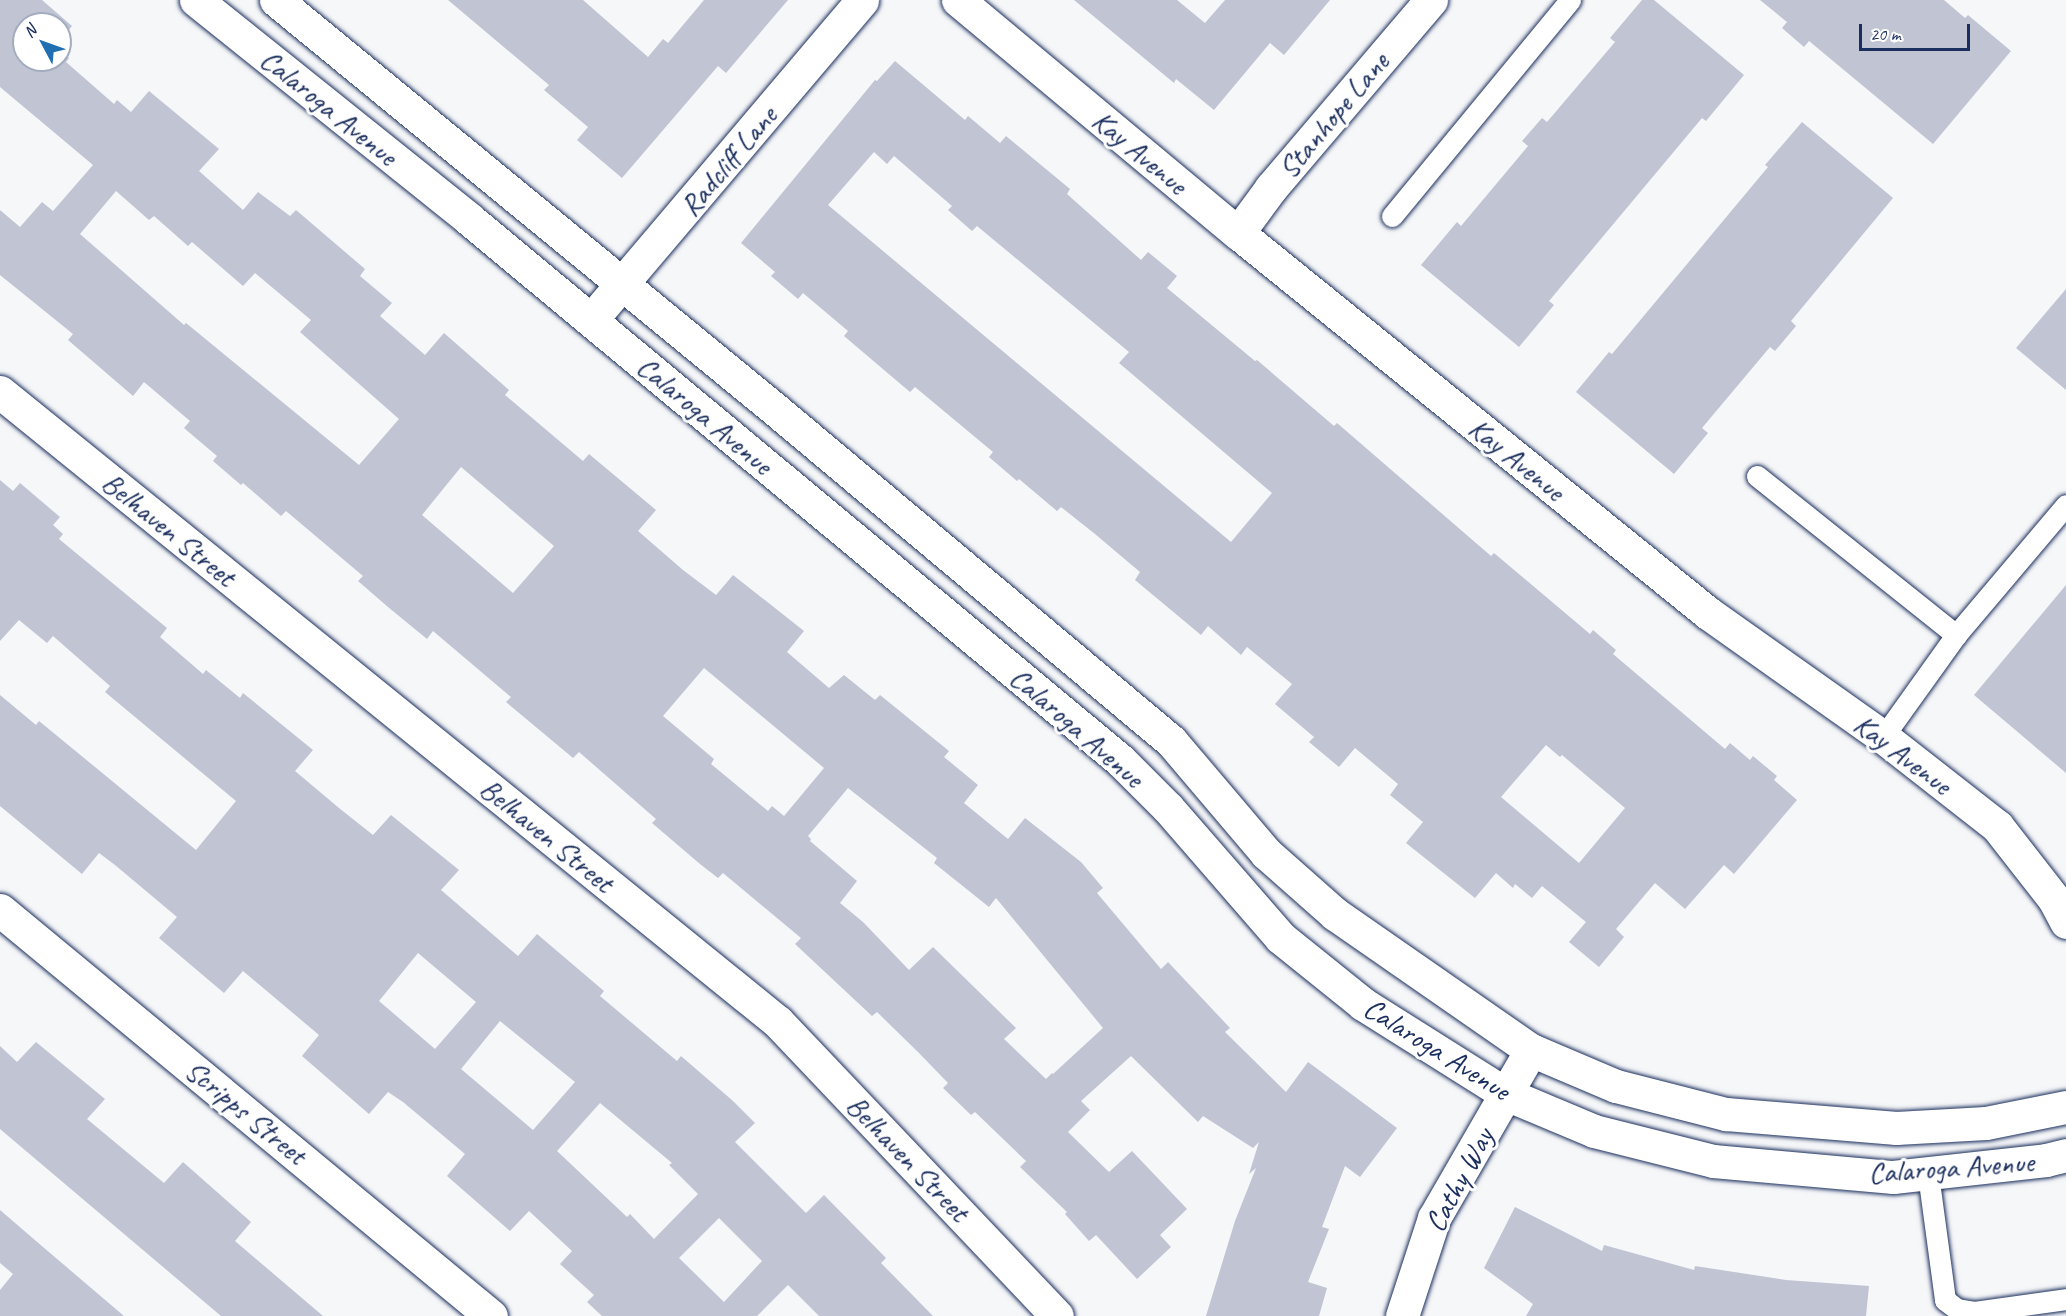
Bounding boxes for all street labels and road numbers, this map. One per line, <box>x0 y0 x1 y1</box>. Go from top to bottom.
street label: Calaroga Avenue <box>253 41 405 173</box>
street label: Stanhope Lane <box>1270 45 1396 185</box>
street label: Radcliff Lane <box>671 98 785 224</box>
street label: Kay Avenue <box>1085 102 1195 202</box>
street label: Calaroga Avenue <box>630 348 780 482</box>
street label: Kay Avenue <box>1462 410 1572 508</box>
street label: Belhaven Street <box>95 464 243 594</box>
street label: Calaroga Avenue <box>1003 659 1151 795</box>
street label: Kay Avenue <box>1847 706 1959 802</box>
street label: Belhaven Street <box>473 770 621 900</box>
street label: Calaroga Avenue <box>1357 990 1517 1108</box>
street label: Scripps Street <box>178 1052 314 1172</box>
street label: Belhaven Street <box>839 1087 977 1229</box>
street label: Cathy Way <box>1417 1122 1501 1238</box>
street label: Calaroga Avenue <box>1867 1143 2035 1191</box>

